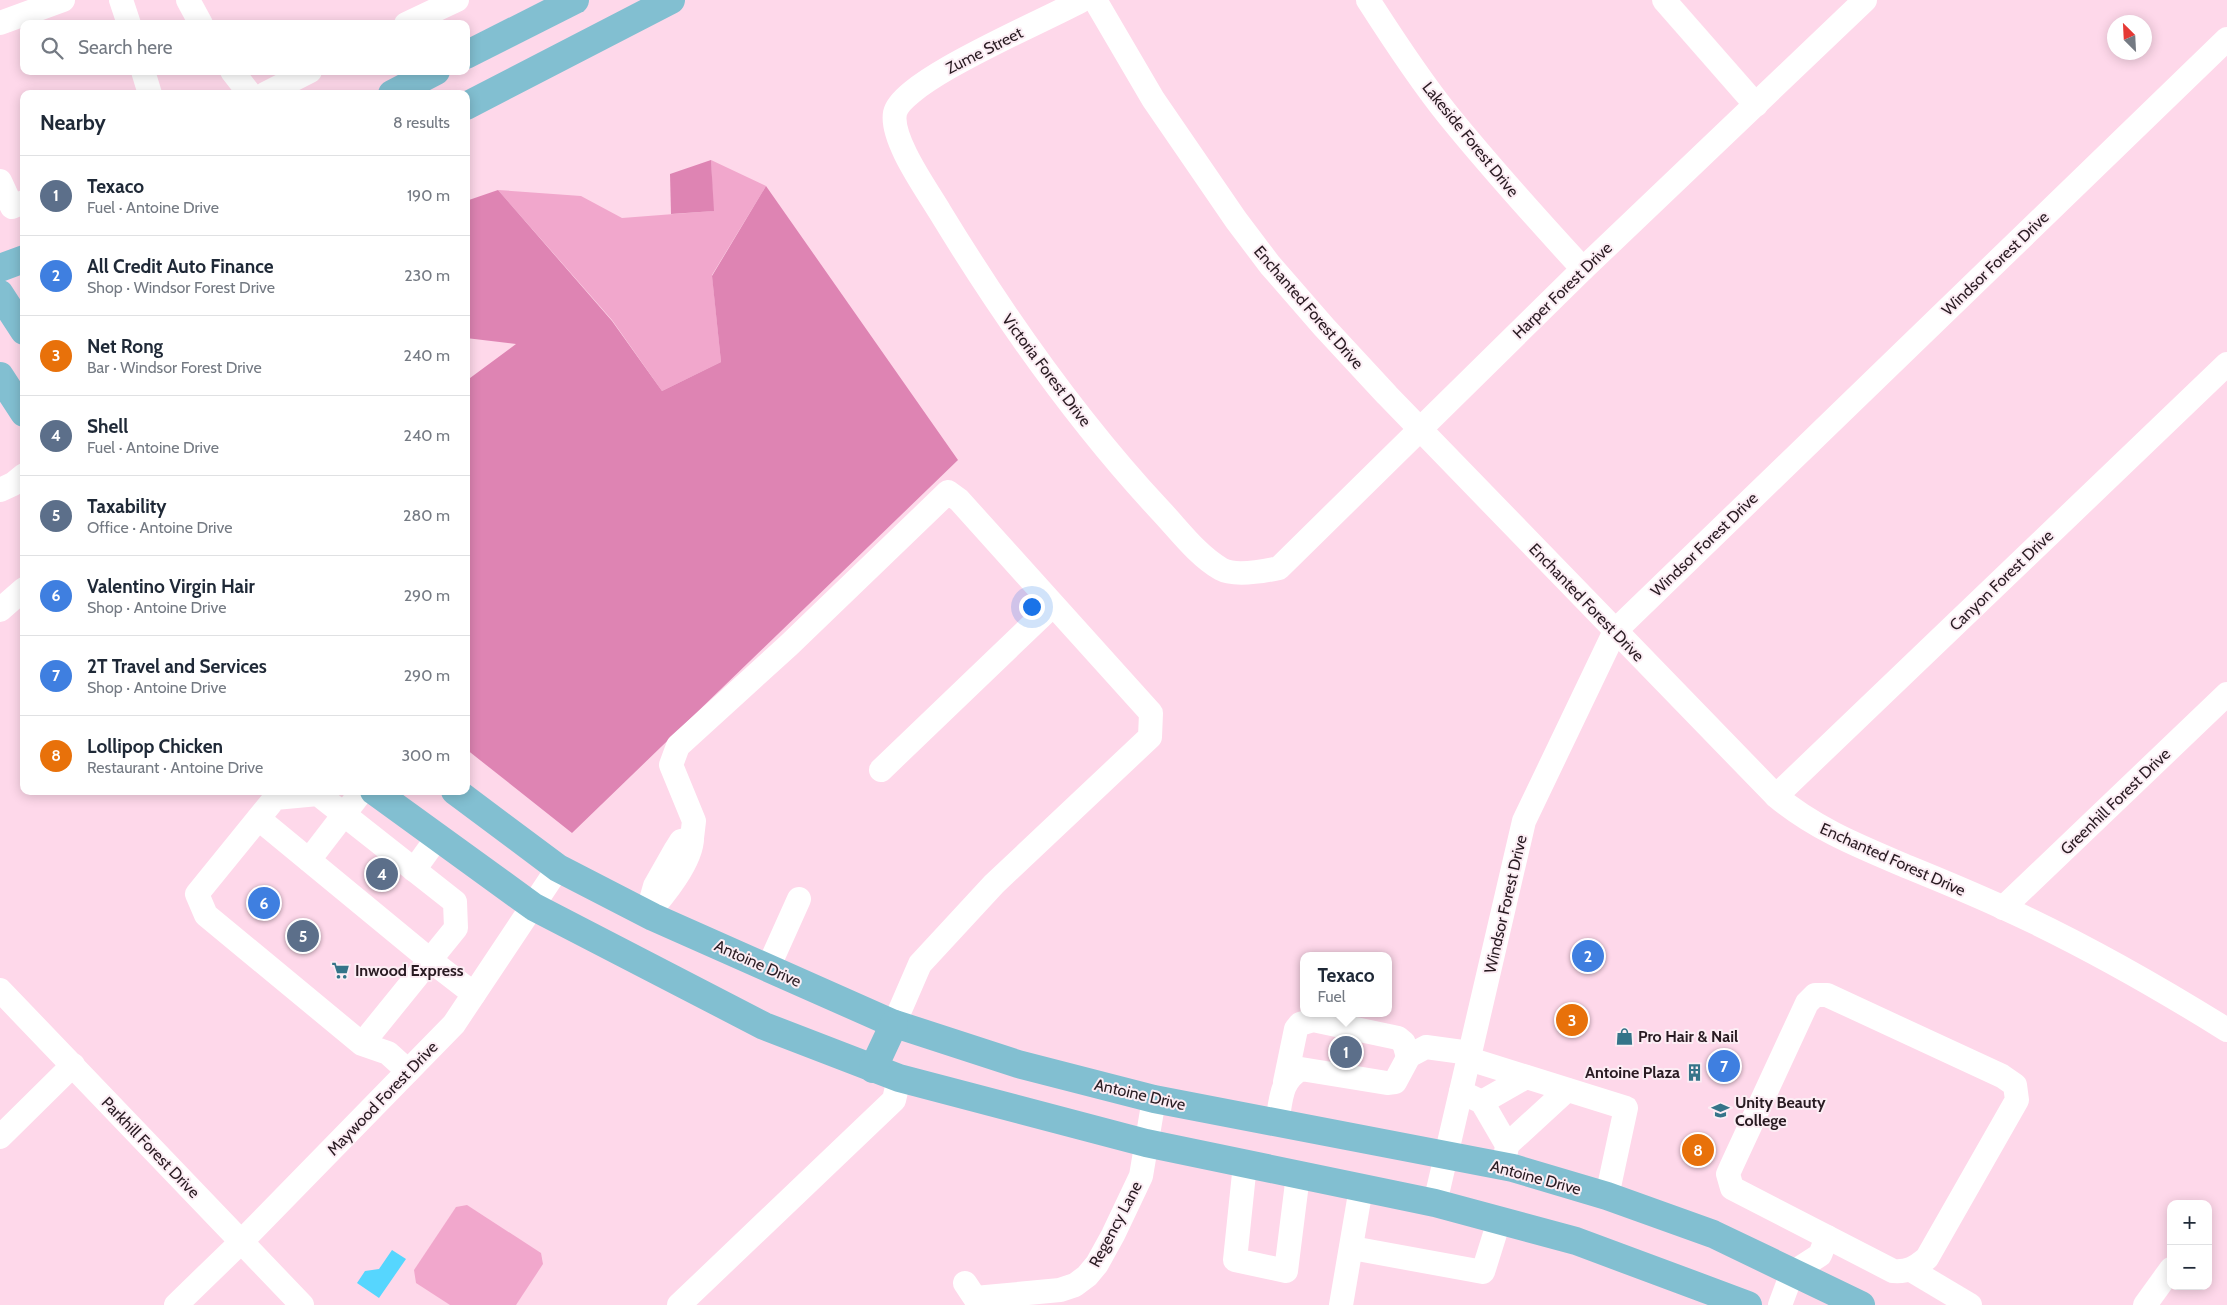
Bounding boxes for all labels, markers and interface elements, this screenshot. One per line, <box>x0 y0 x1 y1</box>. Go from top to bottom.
north arrow <box>2107 15 2152 60</box>
search box <box>20 20 470 75</box>
street label: Zume Street <box>943 23 1026 78</box>
icon: search <box>38 34 66 62</box>
text: Search here <box>78 36 172 59</box>
street label: Lakeside Forest Drive <box>1418 78 1523 201</box>
text: Nearby <box>40 110 106 135</box>
text: 8 results <box>393 113 450 132</box>
text: Texaco <box>87 175 144 198</box>
text: 1 <box>53 186 59 205</box>
text: 190 m <box>407 186 450 205</box>
text: Fuel · Antoine Drive <box>87 198 219 217</box>
street label: Windsor Forest Drive <box>1938 207 2053 319</box>
street label: Harper Forest Drive <box>1509 238 1616 343</box>
street label: Enchanted Forest Drive <box>1250 242 1367 373</box>
text: All Credit Auto Finance <box>87 255 274 278</box>
text: 2 <box>52 266 60 285</box>
text: 230 m <box>404 266 450 285</box>
text: Shop · Windsor Forest Drive <box>87 278 275 297</box>
street label: Victoria Forest Drive <box>998 310 1095 430</box>
text: Net Rong <box>87 335 163 358</box>
text: 3 <box>52 346 60 365</box>
text: 240 m <box>404 346 450 365</box>
text: Bar · Windsor Forest Drive <box>87 358 262 377</box>
text: Shell <box>87 415 128 438</box>
text: 4 <box>51 426 61 445</box>
text: 240 m <box>404 426 450 445</box>
text: Fuel · Antoine Drive <box>87 438 219 457</box>
street label: Windsor Forest Drive <box>1647 488 1762 600</box>
text: Taxability <box>87 495 166 518</box>
text: 5 <box>52 506 60 525</box>
text: 280 m <box>403 506 450 525</box>
text: Office · Antoine Drive <box>87 518 232 537</box>
street label: Canyon Forest Drive <box>1946 526 2057 635</box>
street label: Enchanted Forest Drive <box>1525 539 1648 665</box>
text: Valentino Virgin Hair <box>87 575 255 598</box>
text: 6 <box>52 586 61 605</box>
text: 290 m <box>404 586 450 605</box>
your location <box>1019 594 1045 620</box>
text: Shop · Antoine Drive <box>87 598 226 617</box>
text: 2T Travel and Services <box>87 655 267 678</box>
text: 7 <box>52 666 60 685</box>
text: 290 m <box>404 666 450 685</box>
text: Shop · Antoine Drive <box>87 678 226 697</box>
text: Lollipop Chicken <box>87 735 223 758</box>
street label: Greenhill Forest Drive <box>2057 744 2174 859</box>
text: 8 <box>51 746 61 765</box>
text: 300 m <box>401 746 450 765</box>
text: Restaurant · Antoine Drive <box>87 758 263 777</box>
street label: Enchanted Forest Drive <box>1817 819 1968 900</box>
street label: Windsor Forest Drive <box>1480 833 1531 975</box>
pin: 4 <box>366 855 398 893</box>
pin: 6 <box>248 884 280 922</box>
pin: 5 <box>287 917 319 955</box>
street label: Antoine Drive <box>712 936 804 991</box>
pin: 2 <box>1572 937 1604 975</box>
popup <box>1300 952 1392 1017</box>
supermarket icon: Inwood Express <box>331 960 351 980</box>
place label: Inwood Express <box>355 961 464 980</box>
text: Texaco <box>1317 964 1375 987</box>
text: Fuel <box>1317 987 1346 1006</box>
pin: 3 <box>1556 1001 1588 1039</box>
shop icon: Pro Hair & Nail <box>1614 1026 1634 1046</box>
place label: Pro Hair & Nail <box>1638 1027 1738 1046</box>
pin: 1 <box>1330 1033 1362 1071</box>
street label: Maywood Forest Drive <box>323 1037 442 1159</box>
pin: 7 <box>1708 1047 1740 1085</box>
building icon: Antoine Plaza <box>1684 1062 1704 1082</box>
place label: Antoine Plaza <box>1585 1063 1680 1082</box>
street label: Antoine Drive <box>1093 1075 1187 1114</box>
street label: Parkhill Forest Drive <box>98 1093 204 1202</box>
place label: Unity Beauty College <box>1735 1093 1826 1130</box>
school or university icon: Unity Beauty College <box>1711 1101 1731 1121</box>
pin: 8 <box>1682 1131 1714 1169</box>
street label: Antoine Drive <box>1489 1156 1583 1199</box>
street label: Regency Lane <box>1085 1178 1146 1270</box>
map controls <box>2167 1200 2212 1290</box>
button: + <box>2167 1200 2212 1245</box>
button: − <box>2167 1245 2212 1290</box>

